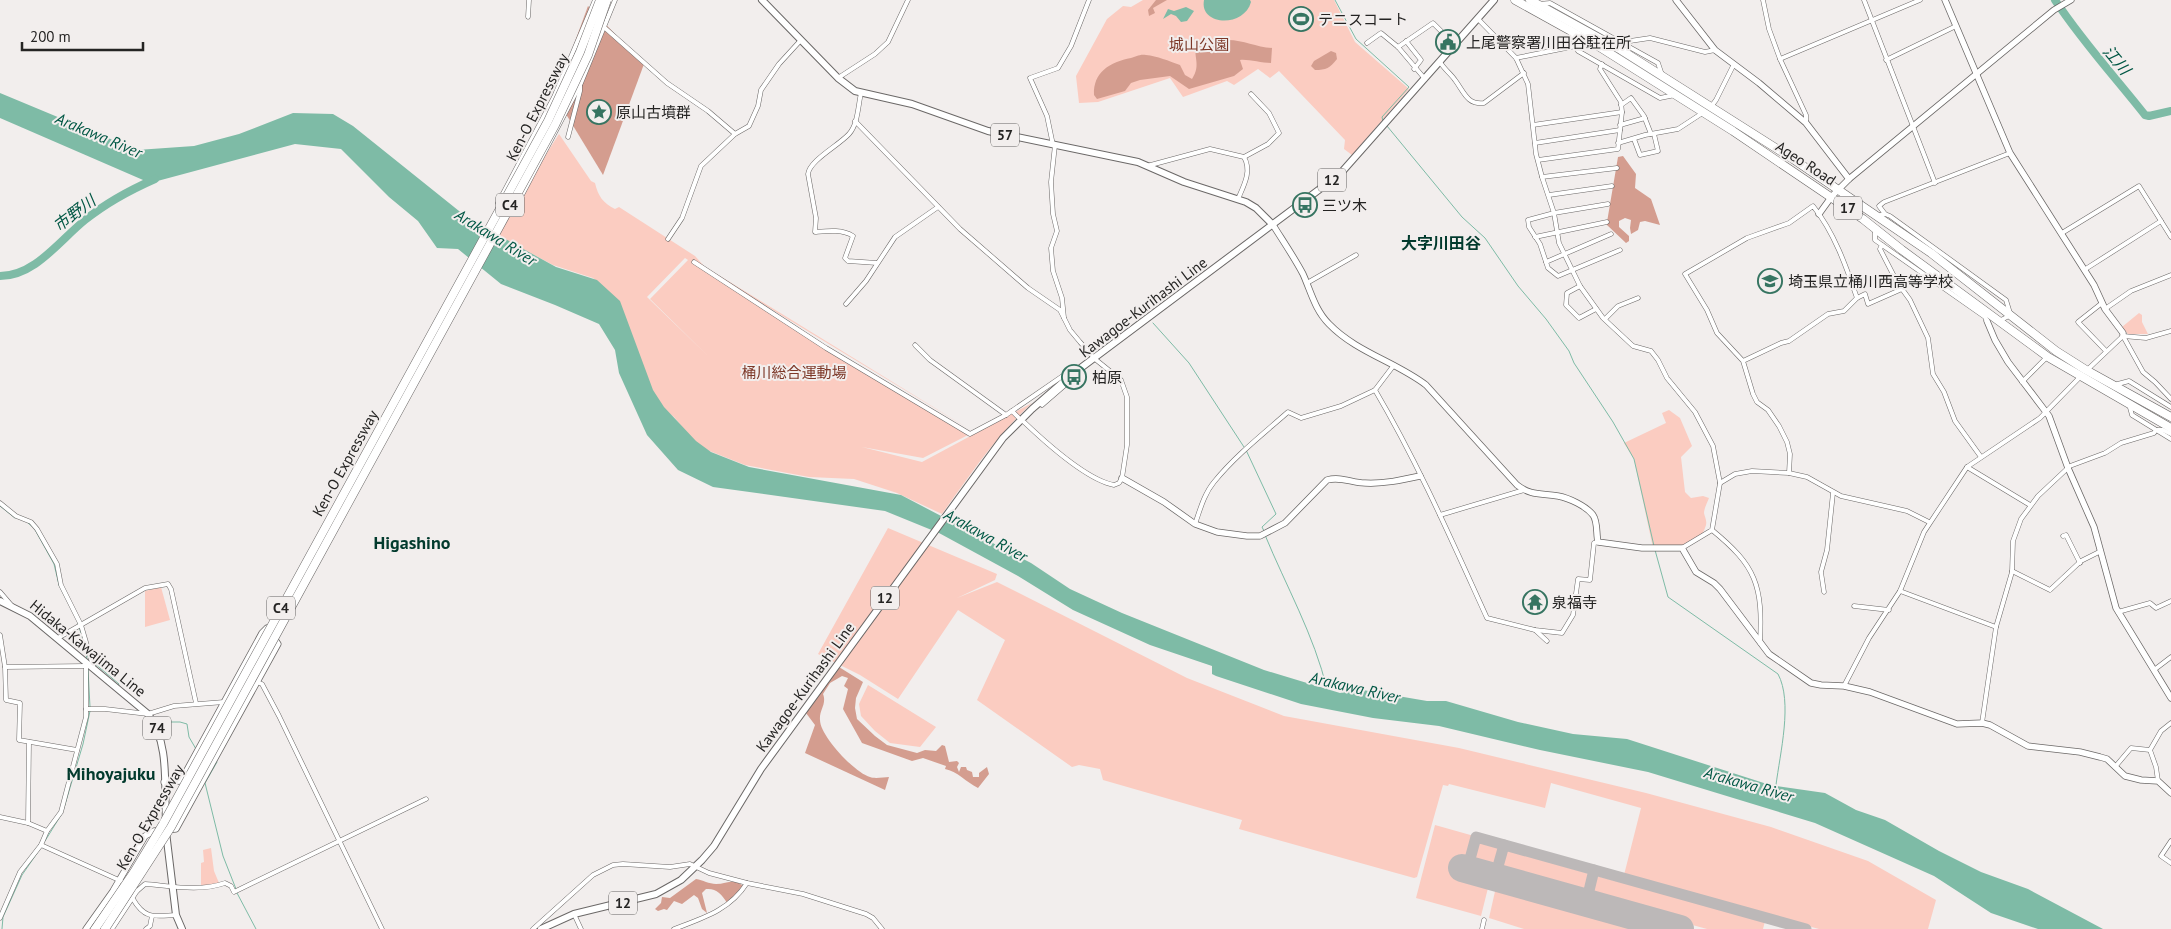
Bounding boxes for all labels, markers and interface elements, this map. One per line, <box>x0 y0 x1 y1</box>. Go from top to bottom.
sports icon: テニスコート <box>1288 6 1314 32</box>
place label: テニスコート <box>1318 10 1408 29</box>
scale bar <box>22 20 144 52</box>
text: 200 m <box>30 27 71 46</box>
public building icon: 上尾警察署川田谷駐在所 <box>1435 29 1461 55</box>
place label: 上尾警察署川田谷駐在所 <box>1466 33 1631 52</box>
park label: 城山公園 <box>1169 35 1229 54</box>
water label: 江川 <box>2099 41 2136 80</box>
street label: Ken-O Expressway <box>502 50 572 164</box>
place icon: 原山古墳群 <box>586 99 612 125</box>
place label: 原山古墳群 <box>616 103 691 122</box>
water label: Arakawa River <box>52 107 147 163</box>
road number: 57 <box>991 124 1019 146</box>
street label: Ageo Road <box>1772 137 1840 189</box>
road number: 12 <box>1318 168 1346 192</box>
water label: 市野川 <box>49 189 101 235</box>
bus stop icon: 三ツ木 <box>1292 192 1318 218</box>
road number: C4 <box>496 194 524 216</box>
place label: 三ツ木 <box>1322 196 1367 215</box>
road number: 17 <box>1834 197 1862 220</box>
water label: Arakawa River <box>451 204 542 271</box>
district label: 大字川田谷 <box>1401 233 1481 253</box>
street label: Kawagoe-Kurihashi Line <box>1075 253 1211 361</box>
school or university icon: 埼玉県立桶川西高等学校 <box>1757 268 1783 294</box>
place label: 埼玉県立桶川西高等学校 <box>1788 272 1953 291</box>
park label: 桶川総合運動場 <box>741 363 847 382</box>
bus stop icon: 柏原 <box>1061 364 1087 390</box>
place label: 柏原 <box>1092 368 1122 387</box>
street label: Ken-O Expressway <box>308 407 382 519</box>
water label: Arakawa River <box>940 503 1033 567</box>
district label: Higashino <box>374 531 451 554</box>
road number: 12 <box>871 586 899 610</box>
temple icon: 泉福寺 <box>1522 589 1548 615</box>
place label: 泉福寺 <box>1552 593 1597 612</box>
street label: Hidaka-Kawajima Line <box>26 595 150 701</box>
road number: C4 <box>267 596 295 620</box>
street label: Kawagoe-Kurihashi Line <box>752 619 858 755</box>
water label: Arakawa River <box>1307 667 1404 707</box>
road number: 74 <box>143 716 171 740</box>
street label: Ken-O Expressway <box>112 761 188 873</box>
water label: Arakawa River <box>1701 761 1798 807</box>
district label: Mihoyajuku <box>66 762 156 785</box>
road number: 12 <box>609 891 637 914</box>

